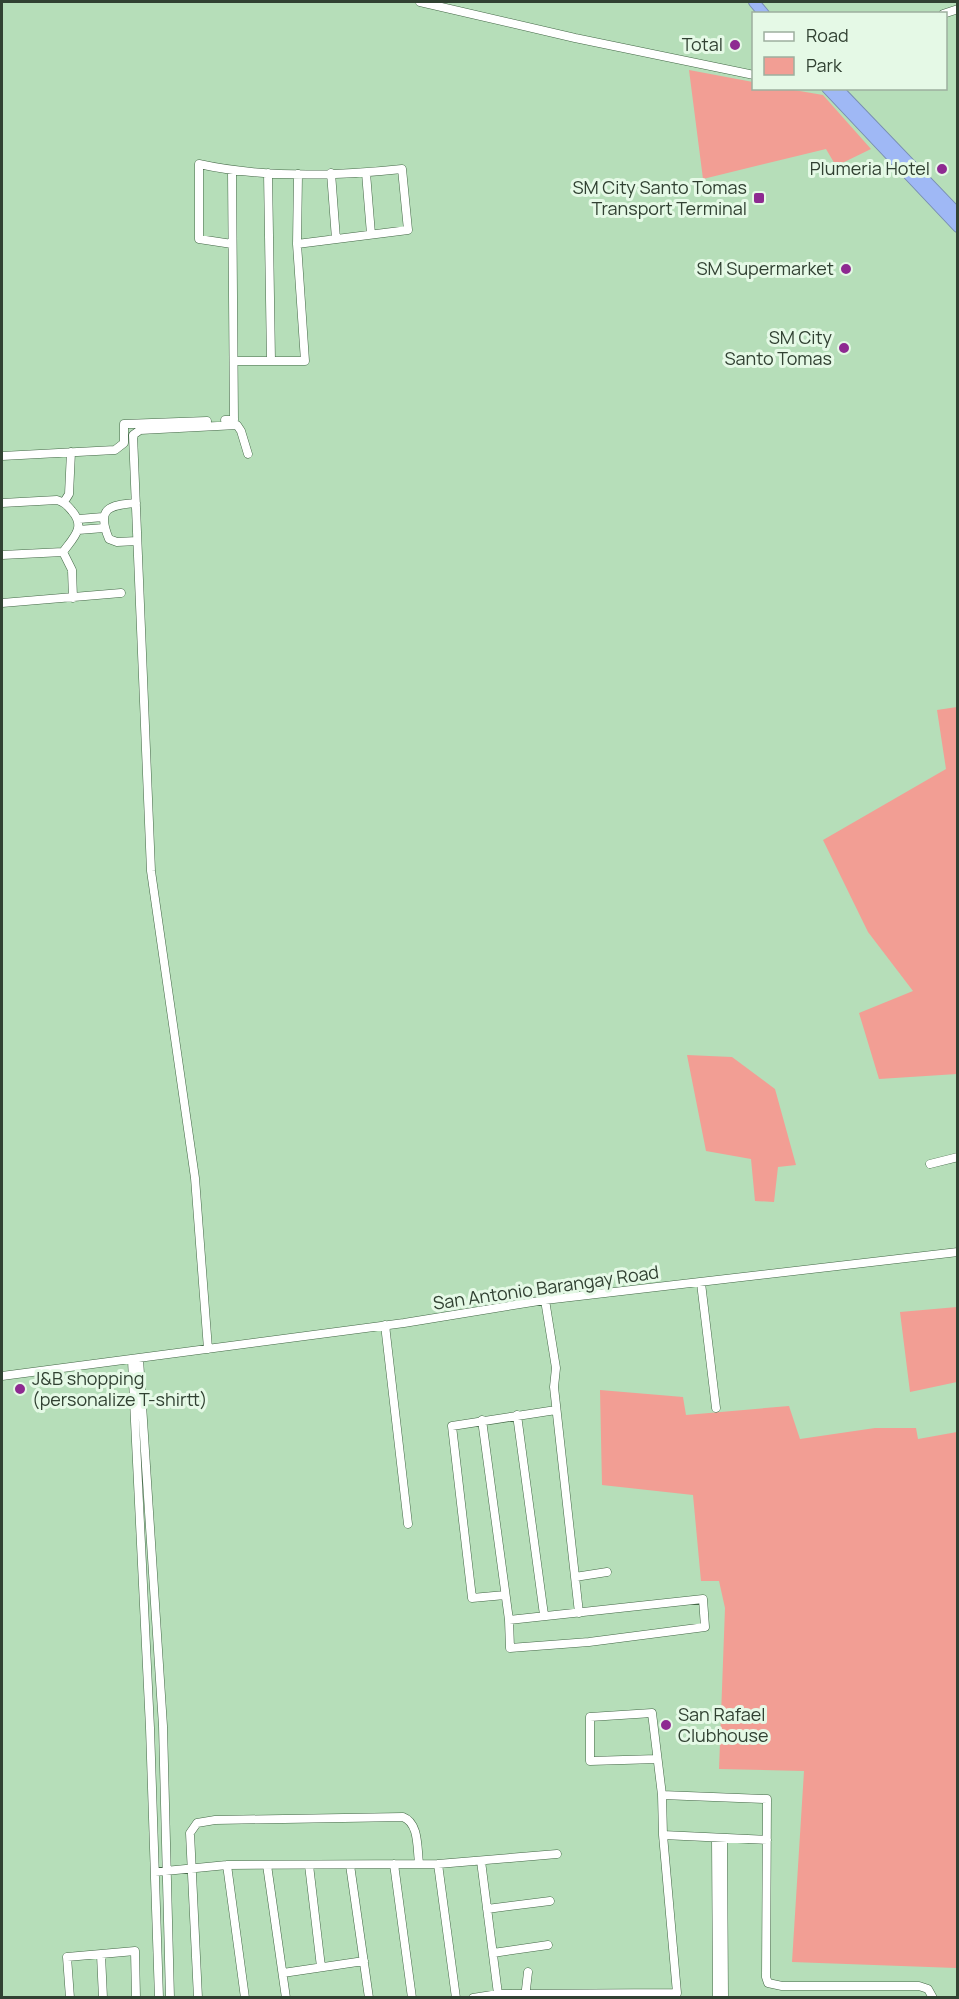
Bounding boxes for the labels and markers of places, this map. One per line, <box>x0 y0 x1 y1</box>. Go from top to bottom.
place label: Total <box>682 32 723 56</box>
marker: Total <box>728 38 742 52</box>
place label: Plumeria Hotel <box>810 156 930 180</box>
marker: Plumeria Hotel <box>935 162 949 176</box>
place label: SM City Santo Tomas Transport Terminal <box>573 175 747 220</box>
marker: SM City Santo Tomas Transport Terminal <box>752 191 766 205</box>
place label: SM Supermarket <box>696 256 834 280</box>
marker: SM Supermarket <box>839 262 853 276</box>
place label: SM City Santo Tomas <box>724 325 833 370</box>
marker: SM City Santo Tomas <box>837 341 851 355</box>
place label: J&B shopping (personalize T-shirtt) <box>32 1366 207 1411</box>
marker: J&B shopping (personalize T-shirtt) <box>13 1382 27 1396</box>
place label: San Rafael Clubhouse <box>678 1702 768 1747</box>
marker: San Rafael Clubhouse <box>659 1718 673 1732</box>

